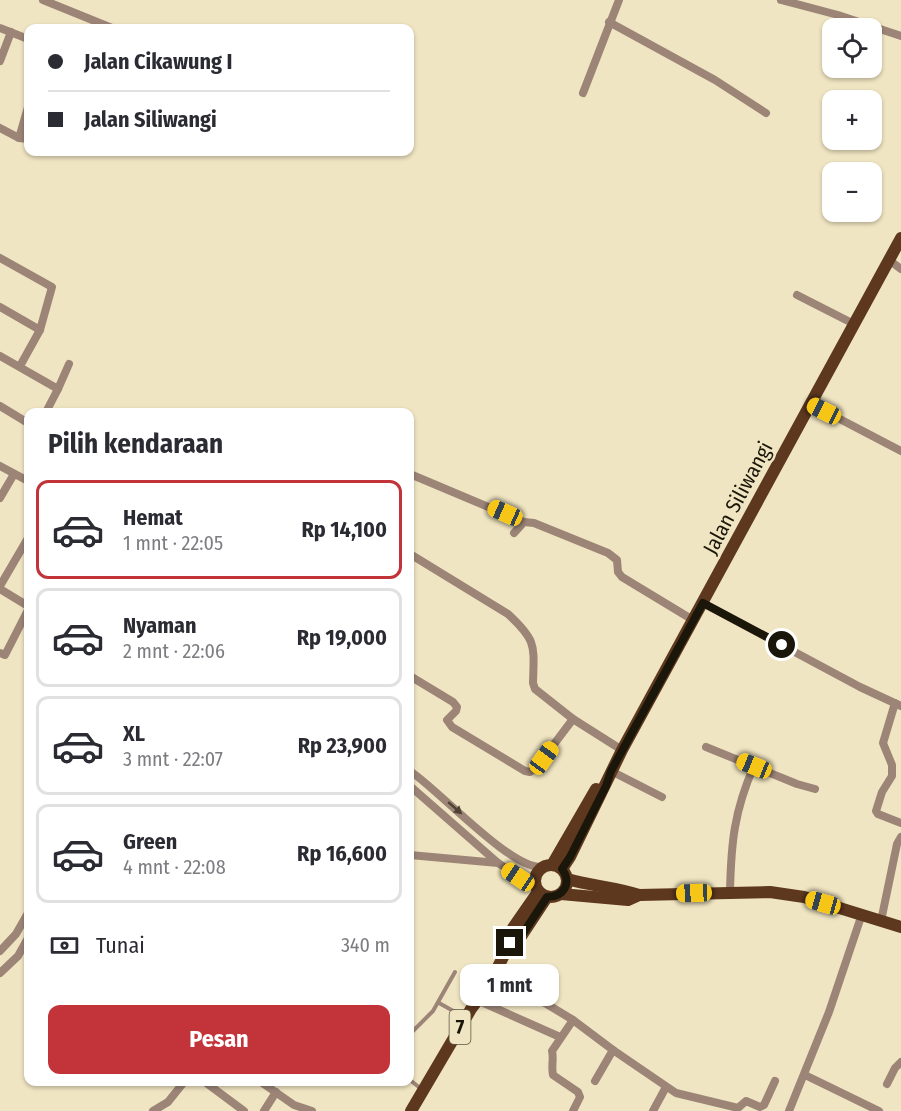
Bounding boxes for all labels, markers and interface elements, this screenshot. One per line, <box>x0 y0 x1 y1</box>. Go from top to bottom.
map controls <box>822 18 882 222</box>
button: locate <box>822 18 882 78</box>
text: Jalan Cikawung I <box>84 48 232 75</box>
button: + <box>822 90 882 150</box>
text: Jalan Siliwangi <box>84 106 217 133</box>
button: − <box>822 162 882 222</box>
car <box>804 395 844 427</box>
text: Pilih kendaraan <box>48 428 223 460</box>
street label: Jalan Siliwangi <box>697 437 779 559</box>
car <box>485 497 525 529</box>
icon: car <box>51 503 105 557</box>
text: Hemat <box>123 504 183 531</box>
text: Rp 14,100 <box>301 516 387 543</box>
text: 1 mnt · 22:05 <box>123 531 223 555</box>
icon: car <box>51 611 105 665</box>
text: Nyaman <box>123 612 196 639</box>
text: Rp 19,000 <box>297 624 387 651</box>
route start <box>768 631 795 658</box>
text: 2 mnt · 22:06 <box>123 639 225 663</box>
icon: car <box>51 719 105 773</box>
text: XL <box>123 720 145 747</box>
text: Rp 23,900 <box>298 732 387 759</box>
car <box>526 738 562 778</box>
text: 3 mnt · 22:07 <box>123 747 223 771</box>
car <box>734 751 774 781</box>
one-way arrow <box>447 801 462 814</box>
icon: car <box>51 827 105 881</box>
text: Green <box>123 828 177 855</box>
text: Rp 16,600 <box>297 840 387 867</box>
text: 4 mnt · 22:08 <box>123 855 226 879</box>
car <box>498 859 538 895</box>
car <box>676 883 712 903</box>
car <box>803 889 843 917</box>
icon: cash <box>48 929 81 962</box>
route end <box>496 929 523 956</box>
text: Tunai <box>96 932 145 959</box>
text: 340 m <box>341 933 390 957</box>
callout: 1 mnt <box>460 964 560 1006</box>
text: 1 mnt <box>487 973 532 997</box>
button: Pesan <box>48 1005 390 1074</box>
road number: 7 <box>450 1010 470 1044</box>

